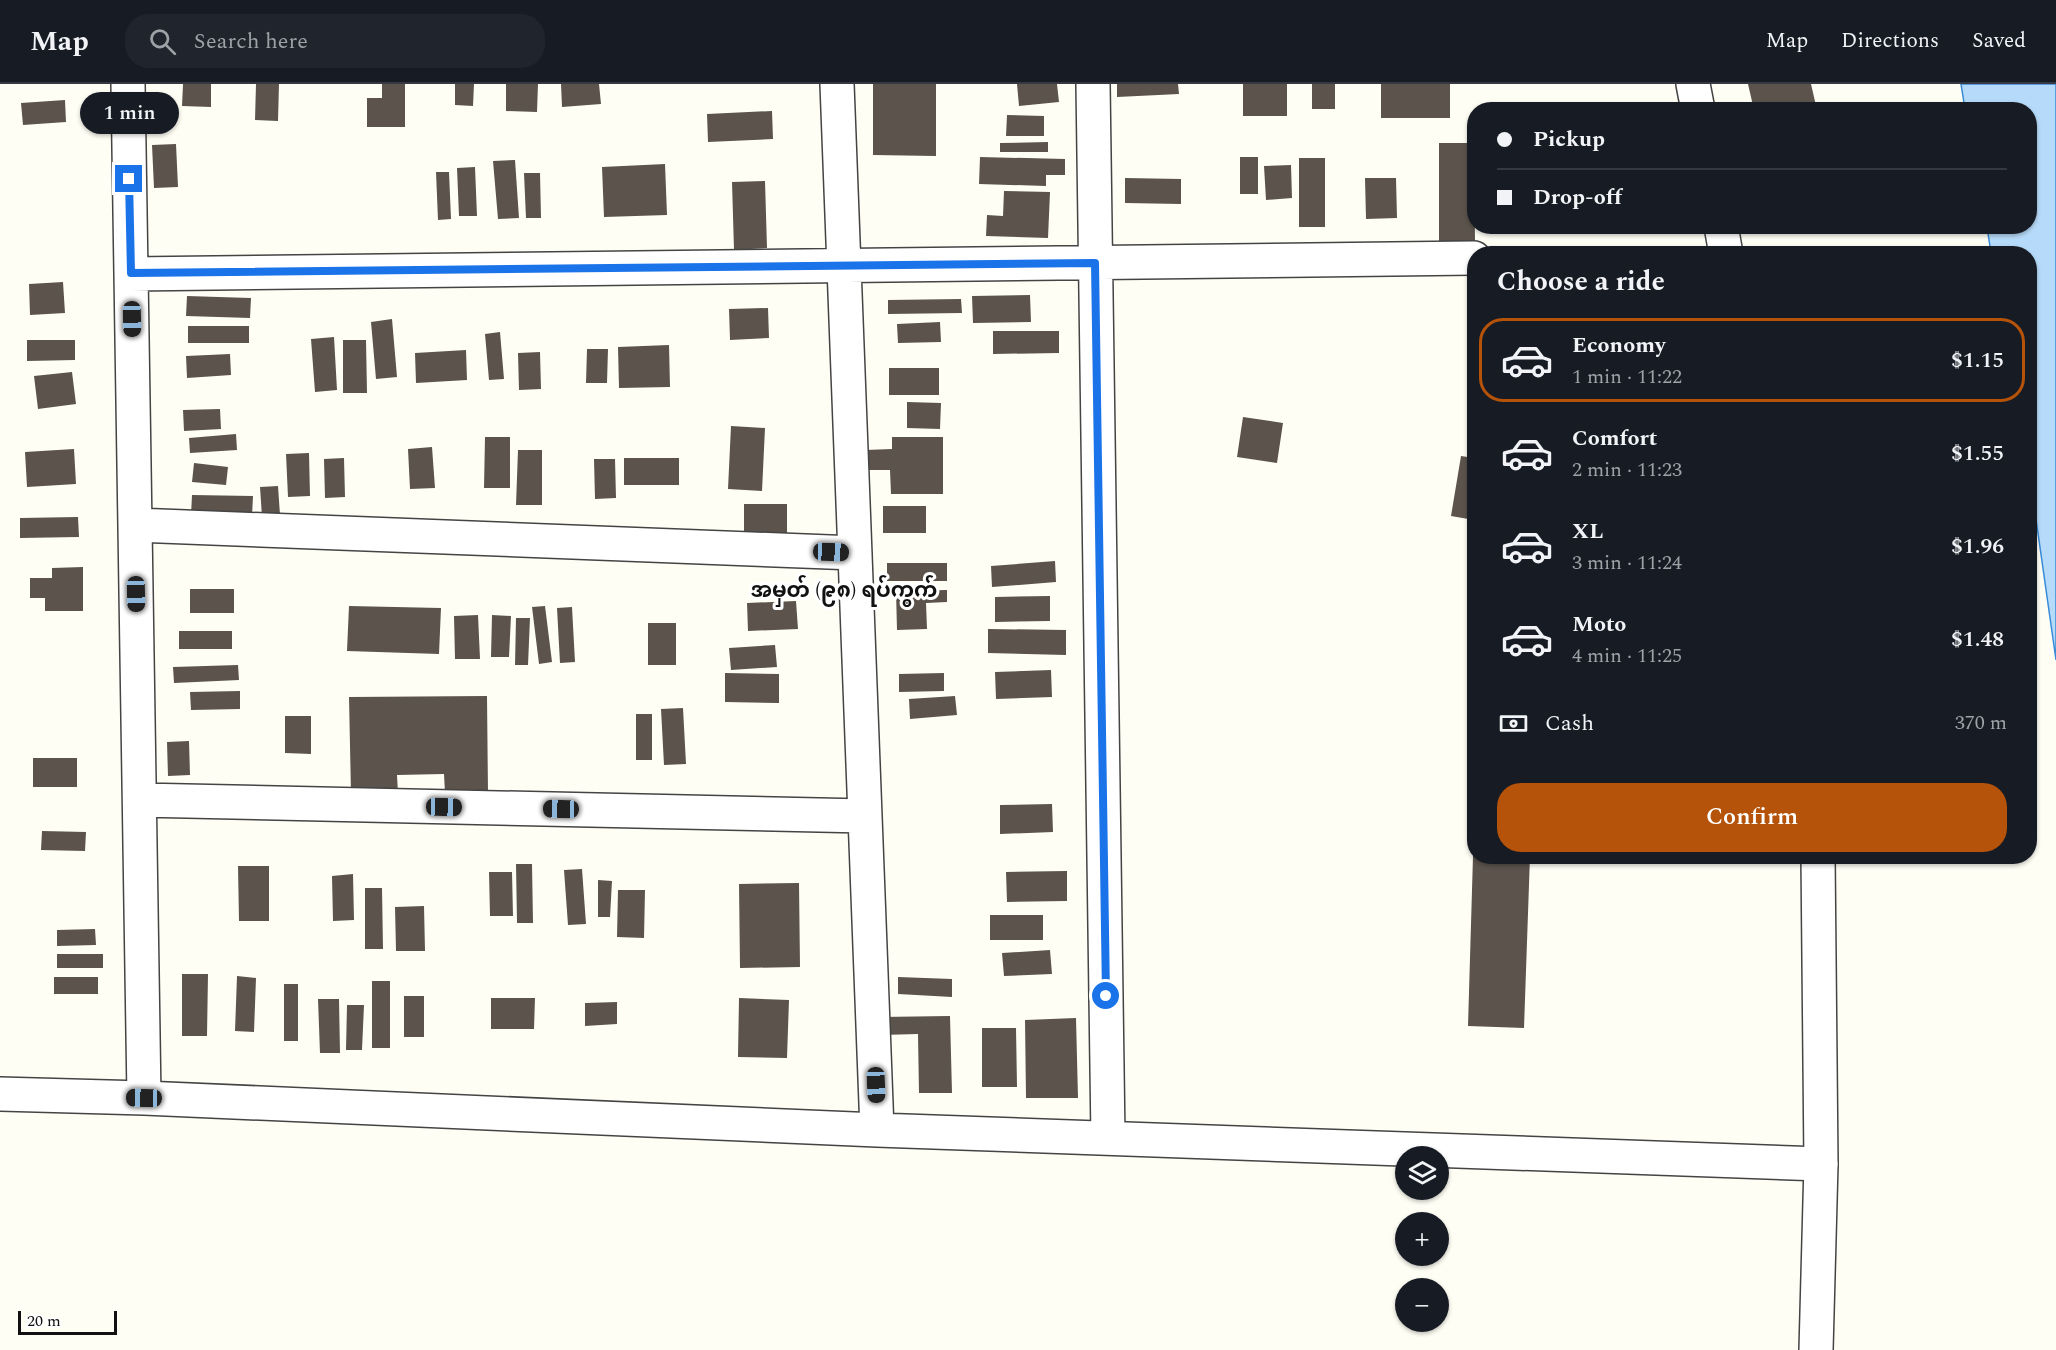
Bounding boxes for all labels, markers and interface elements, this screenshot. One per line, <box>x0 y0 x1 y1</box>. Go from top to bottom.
search box <box>125 14 545 68</box>
text: Map <box>30 20 89 63</box>
icon: search <box>146 25 179 58</box>
text: Search here <box>194 25 308 58</box>
text: Map <box>1766 25 1808 57</box>
text: Directions <box>1841 25 1939 57</box>
text: Saved <box>1972 25 2026 57</box>
callout: 1 min <box>80 92 178 134</box>
text: 1 min <box>104 98 155 128</box>
text: Pickup <box>1533 123 1605 156</box>
route end <box>115 165 142 192</box>
text: Drop-off <box>1533 181 1622 214</box>
text: Choose a ride <box>1497 261 1665 303</box>
car <box>123 301 141 337</box>
text: Economy <box>1572 329 1665 362</box>
icon: car <box>1500 333 1554 387</box>
text: $1.15 <box>1951 344 2004 377</box>
text: 1 min · 11:22 <box>1572 362 1682 392</box>
text: Comfort <box>1572 422 1657 455</box>
icon: car <box>1500 426 1554 480</box>
text: $1.55 <box>1951 437 2004 470</box>
text: 2 min · 11:23 <box>1572 455 1682 485</box>
text: XL <box>1572 515 1603 548</box>
icon: car <box>1500 519 1554 573</box>
text: $1.96 <box>1951 530 2004 563</box>
car <box>813 542 849 562</box>
text: 3 min · 11:24 <box>1572 548 1682 578</box>
district label: အမှတ် (၉၈) ရပ်ကွက် <box>751 574 937 607</box>
car <box>127 576 145 612</box>
text: Moto <box>1572 608 1626 641</box>
icon: car <box>1500 612 1554 666</box>
text: $1.48 <box>1951 623 2004 656</box>
text: 4 min · 11:25 <box>1572 641 1682 671</box>
icon: cash <box>1497 707 1530 740</box>
text: Cash <box>1545 707 1594 740</box>
text: 370 m <box>1955 708 2007 738</box>
button: Confirm <box>1497 783 2007 852</box>
car <box>426 798 462 816</box>
car <box>543 800 579 818</box>
route start <box>1092 982 1119 1009</box>
car <box>866 1067 886 1103</box>
car <box>126 1089 162 1107</box>
map controls <box>1395 1146 1449 1332</box>
button: layers <box>1395 1146 1449 1200</box>
button: + <box>1395 1212 1449 1266</box>
button: − <box>1395 1278 1449 1332</box>
scale bar <box>18 1308 117 1336</box>
text: 20 m <box>27 1309 61 1333</box>

